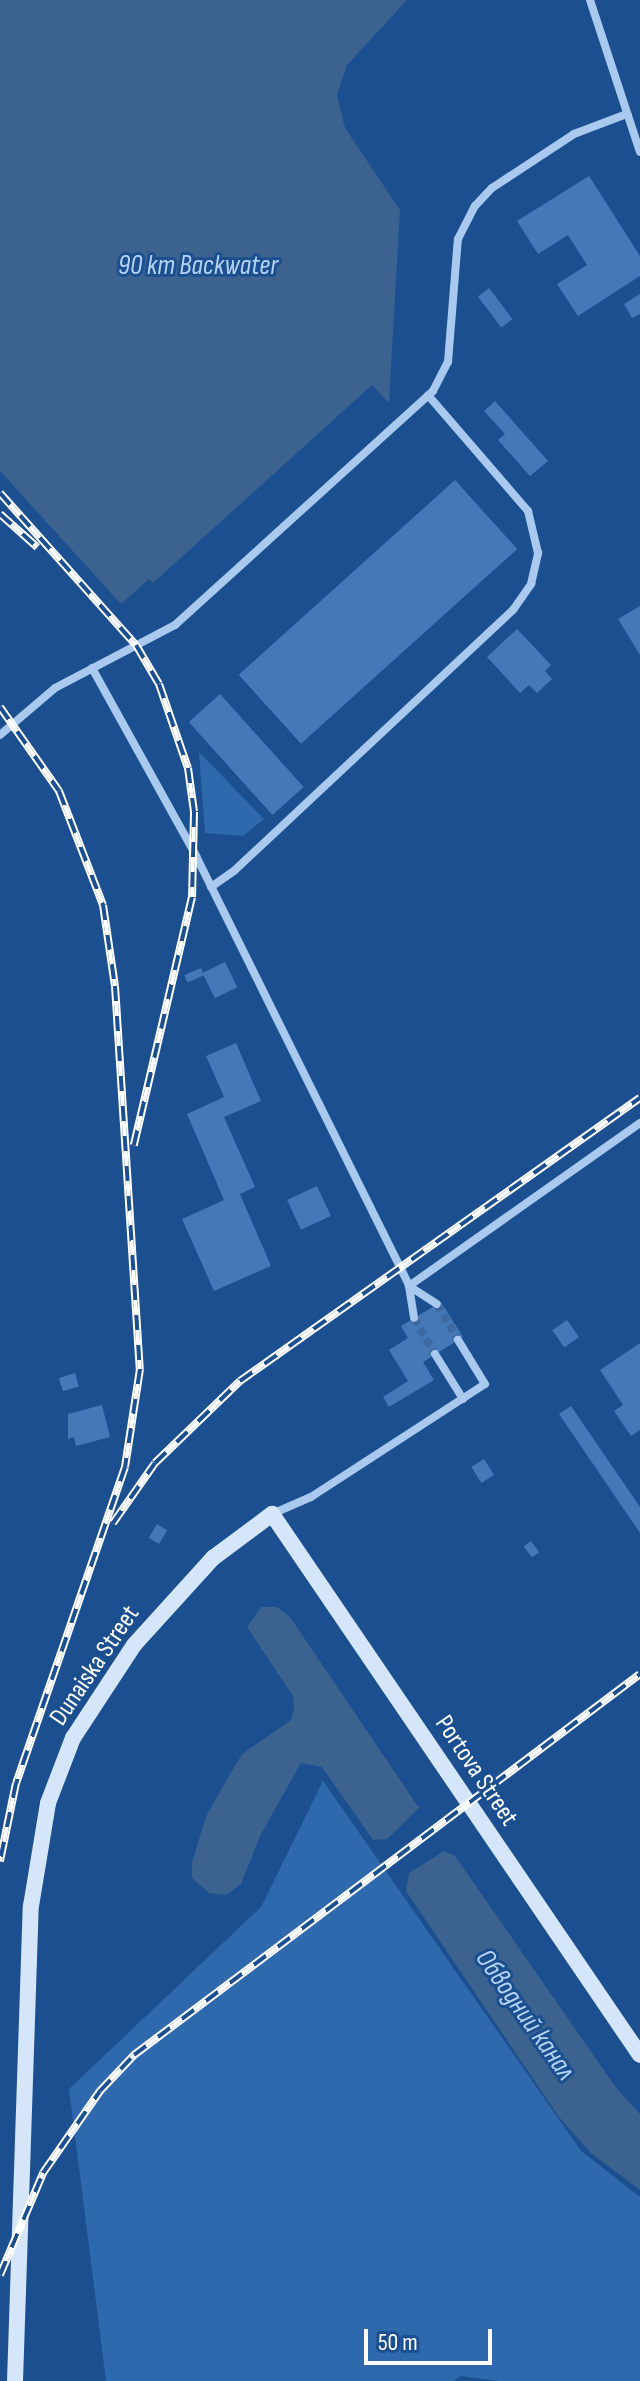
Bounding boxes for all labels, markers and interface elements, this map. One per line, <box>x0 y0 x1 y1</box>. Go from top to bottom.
water label: 90 km Backwater <box>118 249 278 283</box>
street label: Dunaiska Street <box>44 1600 146 1732</box>
street label: Portova Street <box>428 1710 524 1832</box>
water label: Обводний канал <box>468 1943 582 2087</box>
scale bar <box>368 2313 496 2363</box>
text: 50 m <box>378 2328 418 2357</box>

